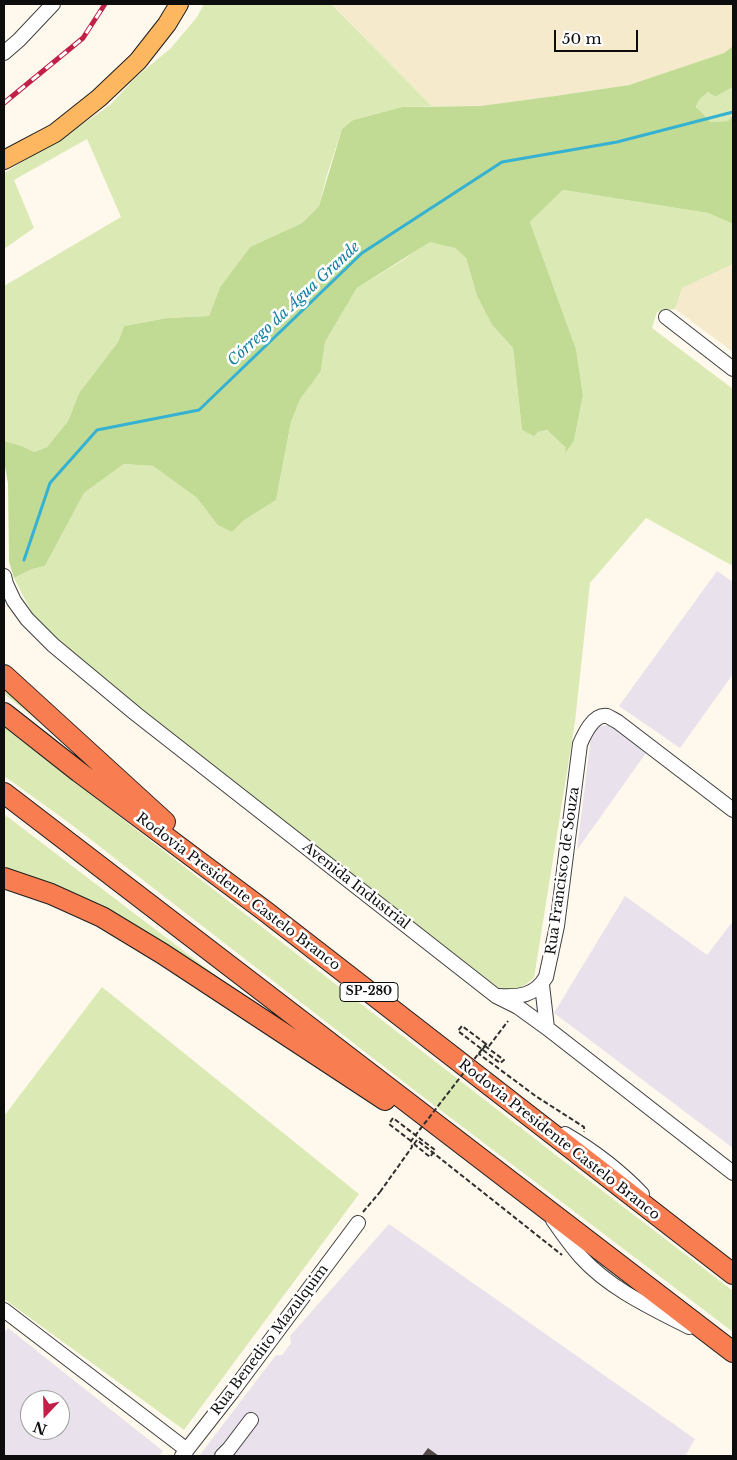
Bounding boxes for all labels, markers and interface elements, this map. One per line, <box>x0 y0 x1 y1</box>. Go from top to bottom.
scale bar <box>557 20 641 52</box>
text: 50 m <box>562 29 602 48</box>
water label: Córrego da Água Grande <box>224 238 364 370</box>
street label: Rua Francisco de Souza <box>543 786 583 956</box>
street label: Rodovia Presidente Castelo Branco <box>133 810 343 974</box>
street label: Avenida Industrial <box>299 839 413 933</box>
road number: SP-280 <box>340 982 398 1002</box>
street label: Rodovia Presidente Castelo Branco <box>455 1056 663 1224</box>
street label: Rua Benedito Mazulquim <box>208 1261 332 1419</box>
north arrow <box>20 1390 70 1440</box>
text: N <box>31 1417 49 1439</box>

